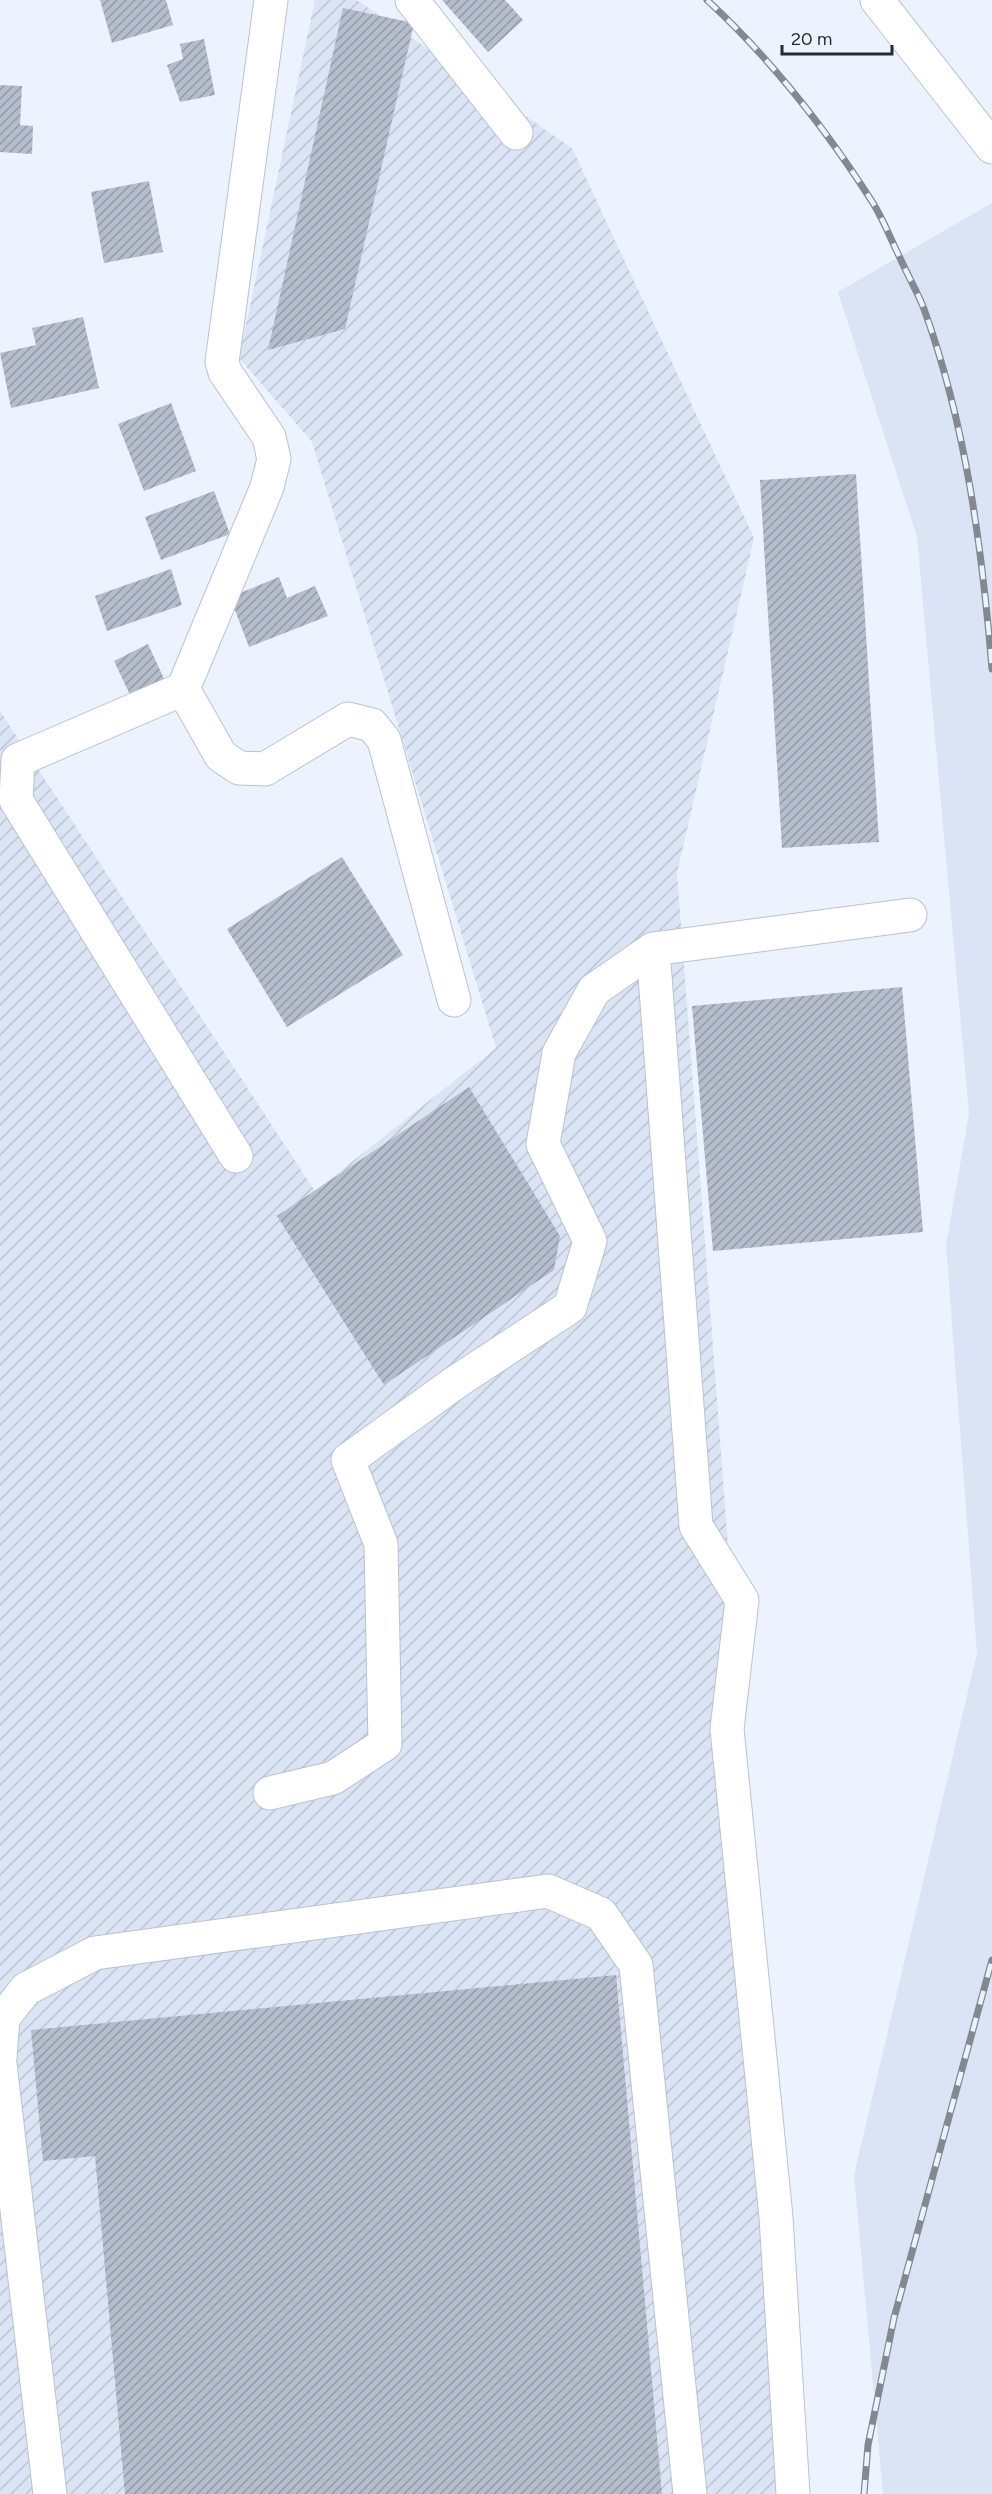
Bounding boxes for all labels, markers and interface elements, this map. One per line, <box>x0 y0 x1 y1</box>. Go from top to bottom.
scale bar <box>782 18 892 56</box>
text: 20 m <box>791 28 832 50</box>

